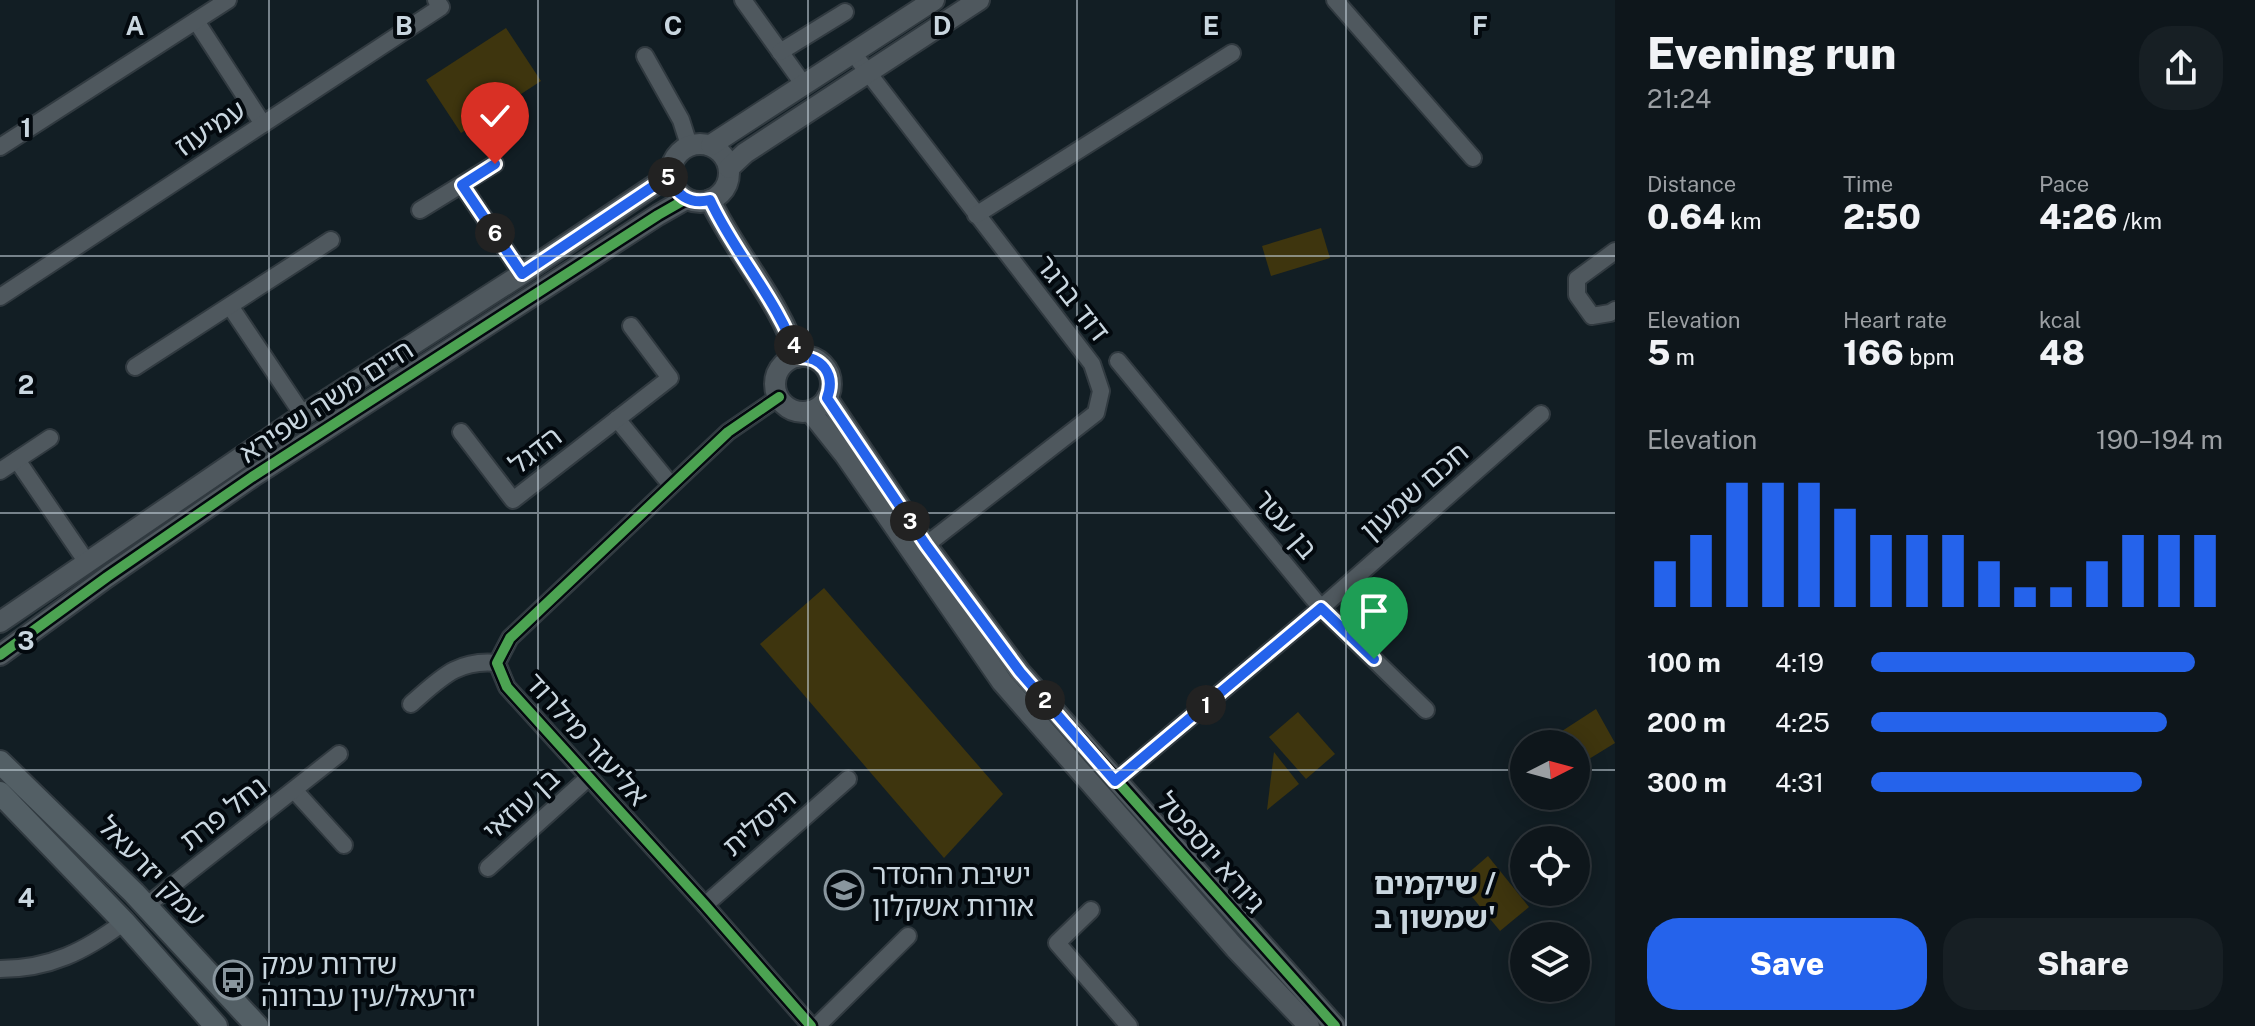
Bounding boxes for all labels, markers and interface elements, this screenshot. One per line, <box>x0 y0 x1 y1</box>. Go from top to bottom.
text: A <box>126 10 145 41</box>
text: B <box>395 10 413 41</box>
text: C <box>664 10 682 41</box>
text: D <box>933 10 951 41</box>
text: E <box>1203 10 1219 41</box>
text: F <box>1472 10 1488 41</box>
button: share <box>2139 26 2223 110</box>
text: Evening run <box>1647 27 1896 79</box>
pin <box>461 82 529 164</box>
text: 21:24 <box>1647 83 1711 114</box>
street label: עמיעוז <box>168 93 251 163</box>
icon: check <box>473 94 517 138</box>
text: 1 <box>20 112 32 143</box>
pin: 5 <box>648 157 688 197</box>
text: 5 <box>661 164 675 190</box>
text: Distance <box>1647 171 1736 197</box>
text: Time <box>1843 171 1893 197</box>
text: Pace <box>2039 171 2089 197</box>
text: 0.64 <box>1647 197 1725 237</box>
text: 2:50 <box>1843 197 1921 237</box>
text: 4:26 <box>2039 197 2118 237</box>
text: km <box>1725 208 1762 234</box>
text: /km <box>2118 208 2162 234</box>
pin: 6 <box>475 213 515 253</box>
text: 6 <box>488 220 502 246</box>
street label: דוד ברגר <box>1029 248 1117 348</box>
text: Elevation <box>1647 307 1740 333</box>
text: Heart rate <box>1843 307 1947 333</box>
text: kcal <box>2039 307 2081 333</box>
pin: 4 <box>774 325 814 365</box>
street label: חיים משה שפירא <box>233 332 419 469</box>
text: 4 <box>787 332 801 358</box>
text: 5 <box>1647 333 1670 373</box>
text: 166 <box>1843 333 1904 373</box>
text: 48 <box>2039 333 2085 373</box>
text: m <box>1670 344 1695 370</box>
text: bpm <box>1904 344 1955 370</box>
text: 2 <box>18 369 34 400</box>
street label: הדגל <box>502 419 567 480</box>
text: Elevation <box>1647 424 1757 455</box>
text: 190–194 m <box>2096 424 2223 455</box>
street label: חכם שמעון <box>1353 435 1474 546</box>
street label: בן עטר <box>1248 482 1325 565</box>
pin: 3 <box>890 501 930 541</box>
text: 3 <box>903 508 917 534</box>
pin <box>1340 577 1408 659</box>
icon: arrive <box>1352 589 1396 633</box>
text: 3 <box>17 625 35 656</box>
text: 100 m <box>1647 647 1721 678</box>
text: 4:19 <box>1775 647 1824 678</box>
street label: אליעזר מילרוד <box>519 665 656 812</box>
pin: 2 <box>1025 680 1065 720</box>
pin: 1 <box>1186 685 1226 725</box>
text: 2 <box>1038 687 1052 713</box>
text: 1 <box>1201 692 1211 718</box>
text: 200 m <box>1647 707 1726 738</box>
text: 4:25 <box>1775 707 1830 738</box>
north arrow <box>1510 730 1590 810</box>
map controls <box>1510 730 1590 1002</box>
street label: בן עוזאי <box>476 761 566 847</box>
text: 300 m <box>1647 767 1727 798</box>
text: 4:31 <box>1775 767 1824 798</box>
street label: נחל פרת <box>173 769 272 857</box>
street label: תיסלית <box>715 781 802 862</box>
street label: גיורא יוספטל <box>1150 785 1273 919</box>
street label: עמק יזרעאל <box>92 809 213 933</box>
button: locate <box>1510 826 1590 906</box>
place label: ישיבת ההסדר אורות אשקלון <box>872 857 1034 922</box>
district label: שיקמים / שמשון ב' <box>1374 865 1496 935</box>
school or university icon: ישיבת ההסדר אורות אשקלון <box>823 869 865 911</box>
text: 4 <box>17 882 35 913</box>
button: Save <box>1647 918 1927 1010</box>
button: Share <box>1943 918 2223 1010</box>
button: layers <box>1510 922 1590 1002</box>
place label: שדרות עמק יזרעאל/עין עברונה <box>261 947 476 1012</box>
bus stop icon: שדרות עמק יזרעאל/עין עברונה <box>212 959 254 1001</box>

